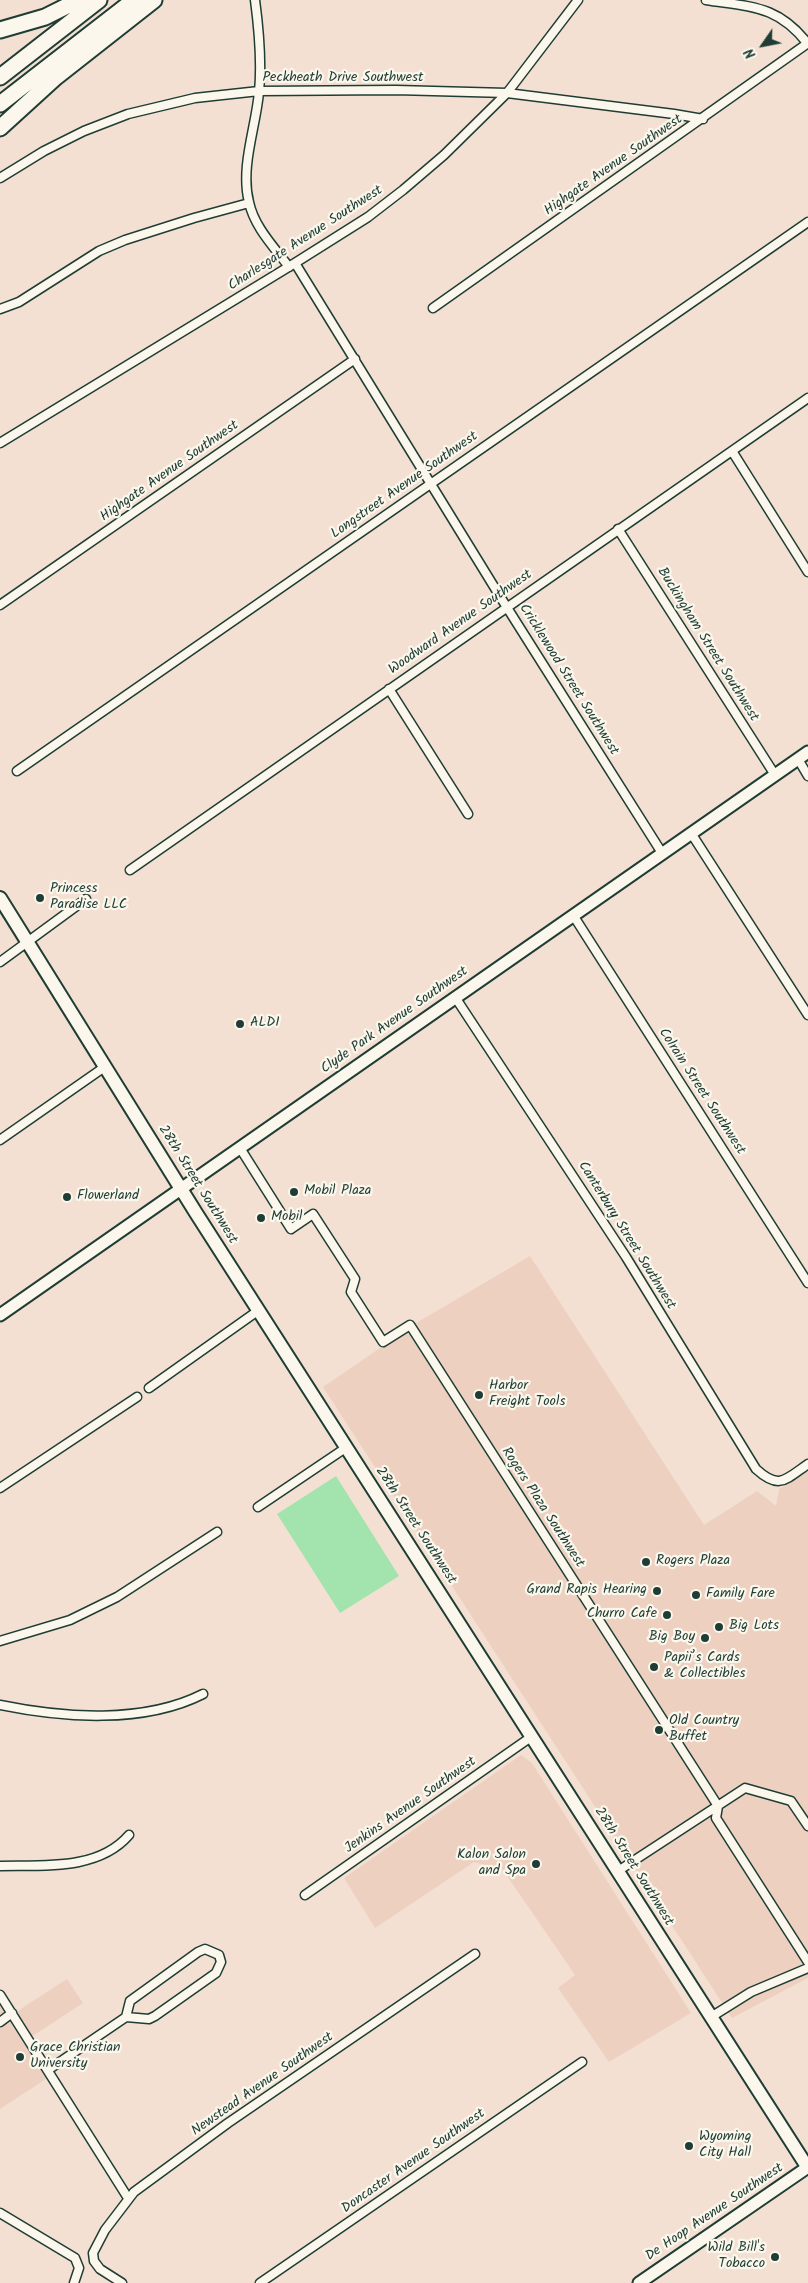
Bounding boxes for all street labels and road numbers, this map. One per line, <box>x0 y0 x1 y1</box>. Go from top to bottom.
street label: Peckheath Drive Southwest <box>263 71 423 87</box>
street label: Highgate Avenue Southwest <box>542 112 686 220</box>
street label: Charlesgate Avenue Southwest <box>226 183 386 295</box>
street label: Highgate Avenue Southwest <box>98 418 242 526</box>
street label: Longstreet Avenue Southwest <box>328 429 482 543</box>
street label: Buckingham Street Southwest <box>653 565 761 725</box>
street label: Woodward Avenue Southwest <box>386 567 536 679</box>
street label: Cricklewood Street Southwest <box>514 601 622 759</box>
street label: Clyde Park Avenue Southwest <box>318 964 472 1078</box>
street label: Colrain Street Southwest <box>654 1026 748 1158</box>
street label: 28th Street Southwest <box>154 1123 240 1247</box>
street label: Canterbury Street Southwest <box>573 1159 679 1313</box>
street label: Rogers Plaza Southwest <box>497 1445 587 1571</box>
street label: 28th Street Southwest <box>371 1464 459 1588</box>
street label: Jenkins Avenue Southwest <box>342 1754 480 1858</box>
street label: 28th Street Southwest <box>590 1805 676 1929</box>
street label: Newstead Avenue Southwest <box>189 2030 337 2140</box>
street label: Doncaster Avenue Southwest <box>339 2106 489 2218</box>
street label: De Hoop Avenue Southwest <box>643 2161 787 2265</box>

